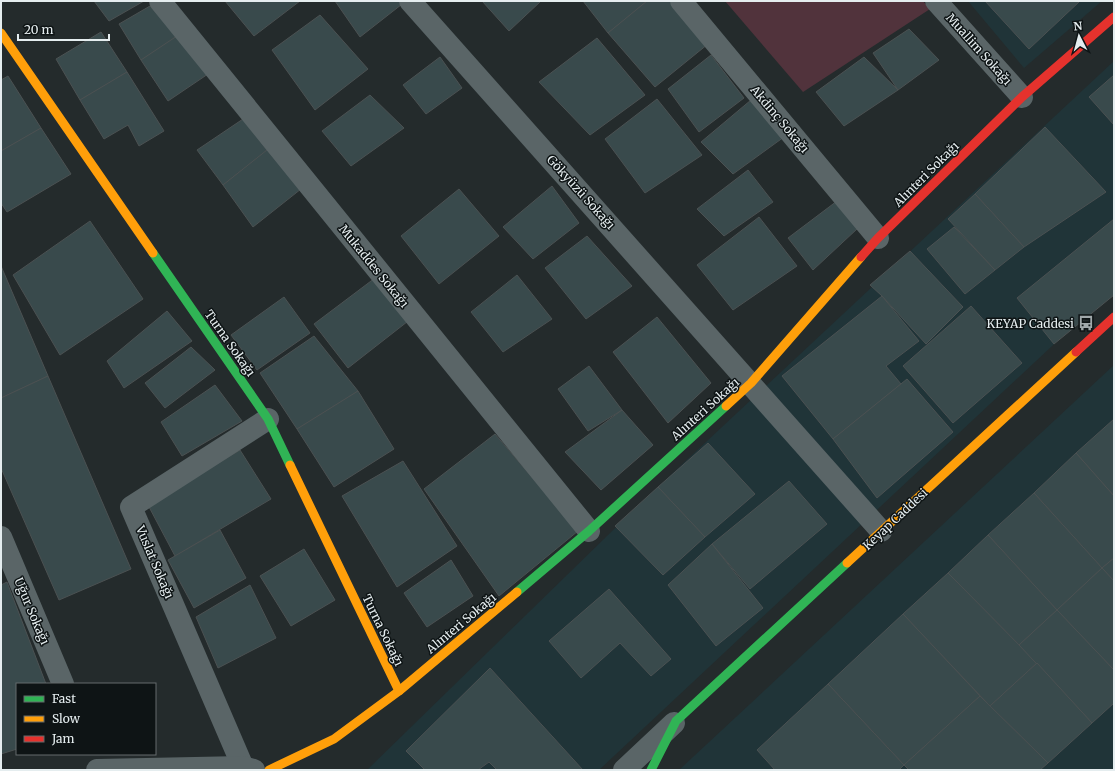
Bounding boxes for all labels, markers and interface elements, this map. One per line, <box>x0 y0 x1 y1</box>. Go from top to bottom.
street label: Muallim Sokağı <box>943 10 1015 88</box>
scale bar <box>18 16 109 42</box>
north arrow <box>1059 16 1099 56</box>
text: N <box>1073 19 1083 33</box>
text: 20 m <box>24 22 53 37</box>
street label: Akdinç Sokağı <box>747 81 813 156</box>
street label: Alınteri Sokağı <box>889 138 962 211</box>
street label: Gökyüzü Sokağı <box>544 152 618 232</box>
street label: Mukaddes Sokağı <box>336 222 412 311</box>
street label: Turna Sokağı <box>202 307 259 379</box>
bus stop icon: KEYAP Caddesi <box>1077 314 1095 332</box>
place label: KEYAP Caddesi <box>987 316 1074 331</box>
street label: Alınteri Sokağı <box>667 374 742 444</box>
street label: Keyap Caddesi <box>859 485 931 553</box>
street label: Vuslat Sokağı <box>132 522 177 601</box>
street label: Uğur Sokağı <box>11 575 53 647</box>
street label: Alınteri Sokağı <box>422 589 499 657</box>
street label: Turna Sokağı <box>359 592 407 668</box>
legend <box>16 683 156 755</box>
text: Fast <box>52 691 76 706</box>
text: Slow <box>52 711 81 726</box>
text: Jam <box>51 731 75 746</box>

